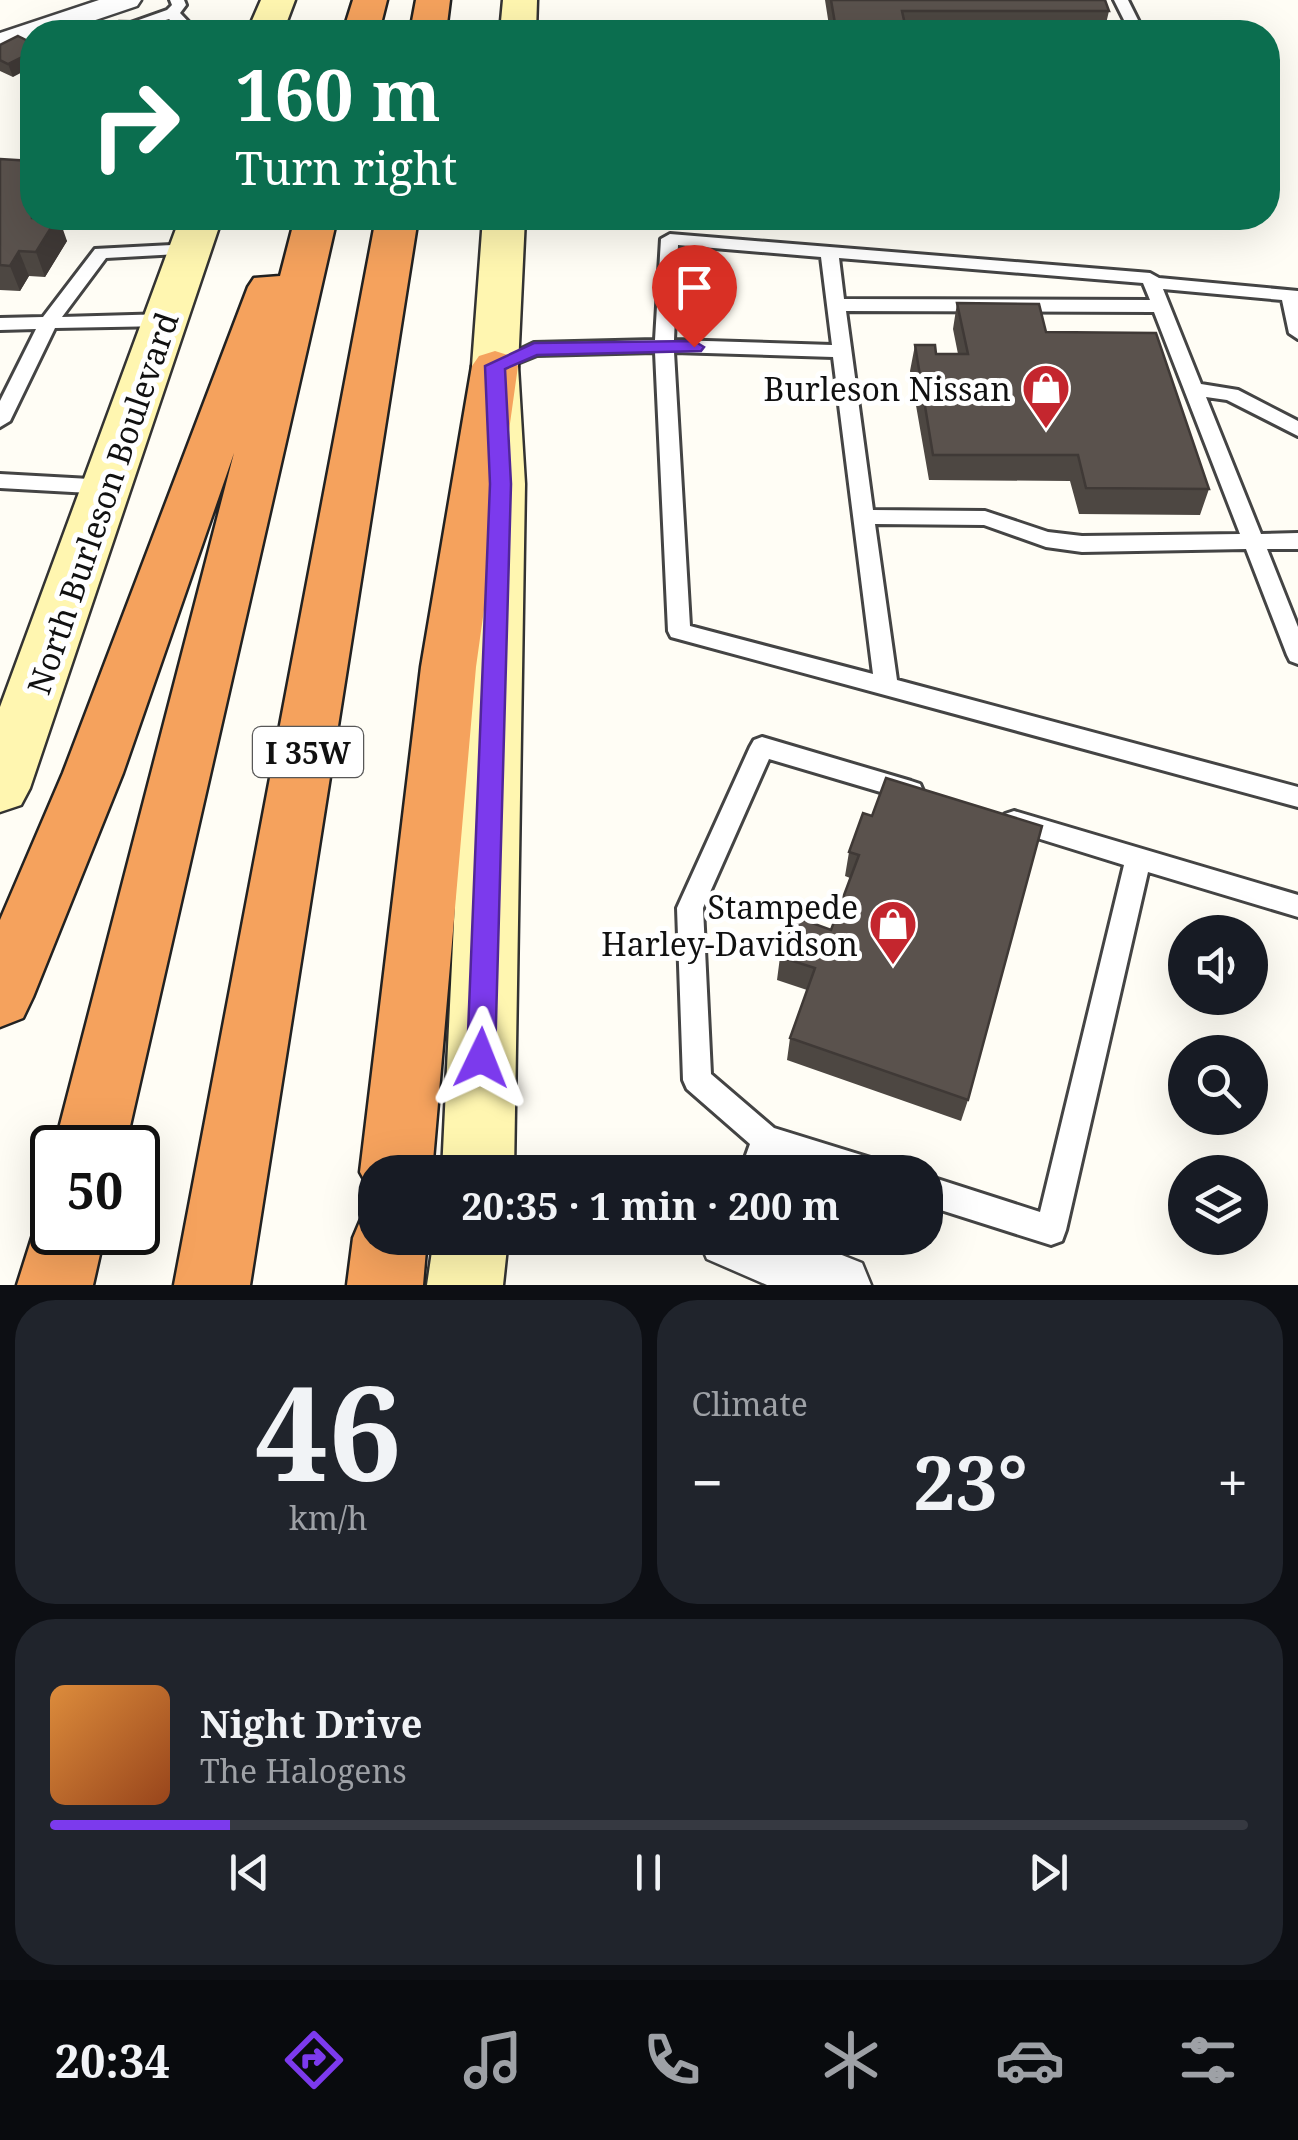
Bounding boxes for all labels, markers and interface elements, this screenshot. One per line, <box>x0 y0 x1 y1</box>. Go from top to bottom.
text: 160 m <box>235 46 441 142</box>
icon: right <box>70 60 200 190</box>
text: Turn right <box>235 137 457 198</box>
pin <box>652 245 737 348</box>
icon: arrive <box>667 260 722 315</box>
street label: North Burleson Boulevard <box>16 306 188 700</box>
shop icon: Burleson Nissan <box>1020 362 1072 430</box>
place label: Burleson Nissan <box>764 367 1011 410</box>
road number: I 35W <box>253 727 363 777</box>
place label: Stampede Harley-Davidson <box>601 885 858 965</box>
shop icon: Stampede Harley-Davidson <box>867 898 919 966</box>
map controls <box>1168 915 1268 1255</box>
button: sound <box>1168 915 1268 1015</box>
position arrow <box>429 1006 533 1110</box>
button: search <box>1168 1035 1268 1135</box>
speed limit sign: 50 <box>30 1125 160 1255</box>
button: layers <box>1168 1155 1268 1255</box>
text: 20:35 · 1 min · 200 m <box>461 1179 840 1231</box>
text: 46 <box>255 1342 402 1519</box>
text: Climate <box>692 1382 808 1425</box>
text: 23° <box>913 1430 1028 1532</box>
text: − <box>692 1444 723 1519</box>
text: + <box>1217 1444 1248 1519</box>
text: km/h <box>289 1496 368 1539</box>
text: Night Drive <box>200 1697 422 1749</box>
text: The Halogens <box>200 1749 407 1792</box>
icon: previous <box>222 1845 277 1900</box>
icon: pause <box>621 1845 676 1900</box>
icon: next <box>1021 1845 1076 1900</box>
icon: directions <box>279 2025 349 2095</box>
icon: music <box>458 2025 528 2095</box>
icon: phone <box>637 2025 707 2095</box>
icon: climate <box>816 2025 886 2095</box>
icon: car <box>995 2025 1065 2095</box>
icon: filters <box>1173 2025 1243 2095</box>
text: 20:34 <box>54 2030 170 2091</box>

